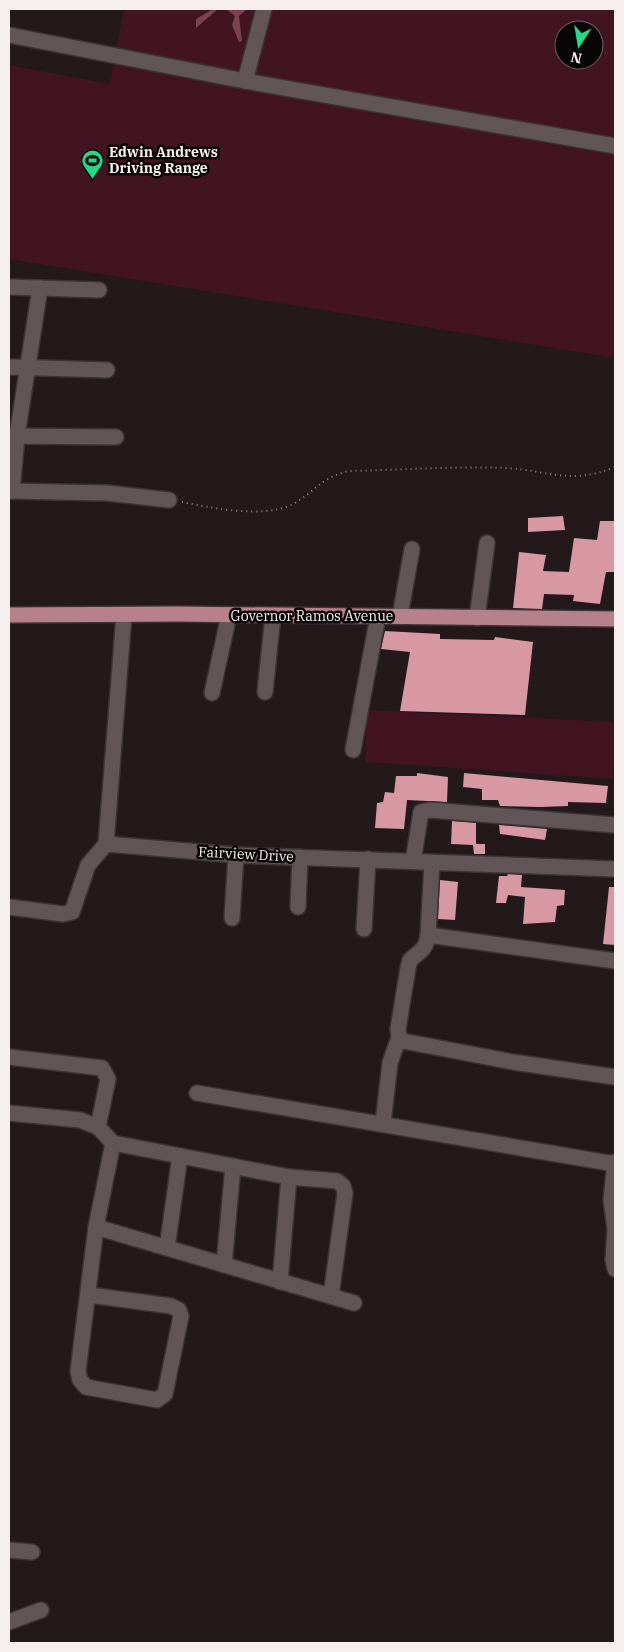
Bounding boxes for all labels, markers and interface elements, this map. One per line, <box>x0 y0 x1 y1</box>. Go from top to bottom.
north arrow <box>554 20 604 70</box>
text: N <box>569 48 584 68</box>
place label: Edwin Andrews Driving Range <box>109 143 218 177</box>
sports icon: Edwin Andrews Driving Range <box>81 148 105 179</box>
street label: Governor Ramos Avenue <box>231 607 393 625</box>
street label: Fairview Drive <box>198 843 294 865</box>

